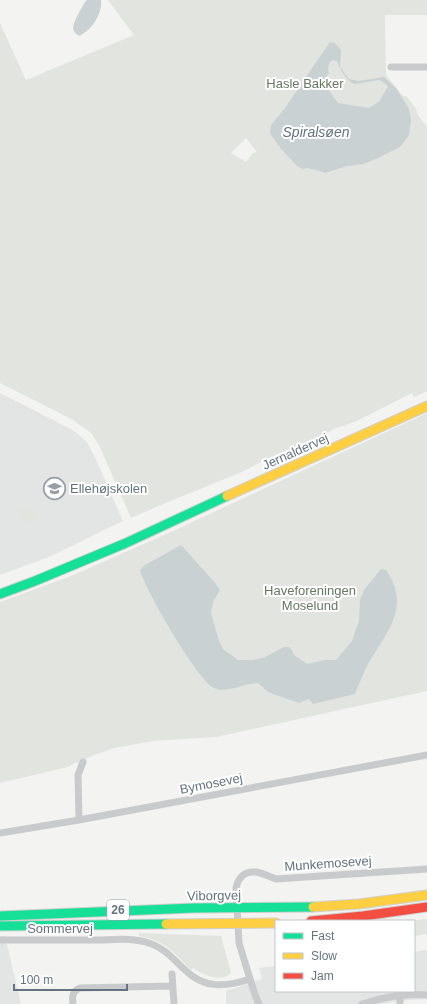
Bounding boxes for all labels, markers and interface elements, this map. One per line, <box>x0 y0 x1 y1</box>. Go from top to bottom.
park label: Hasle Bakker <box>266 76 344 91</box>
water label: Spiralsøen <box>283 124 350 140</box>
street label: Jernaldervej <box>260 430 331 473</box>
school or university icon: Ellehøjskolen <box>41 475 67 501</box>
place label: Ellehøjskolen <box>70 481 147 496</box>
park label: Haveforeningen Moselund <box>264 583 356 613</box>
street label: Bymosevej <box>178 770 244 797</box>
street label: Munkemosevej <box>284 853 372 874</box>
street label: Viborgvej <box>187 888 241 903</box>
road number: 26 <box>107 900 129 920</box>
legend <box>275 920 415 992</box>
street label: Sommervej <box>27 921 93 936</box>
text: Fast <box>311 929 335 943</box>
text: Slow <box>311 949 337 963</box>
scale bar <box>14 966 127 992</box>
text: Jam <box>311 969 334 983</box>
text: 100 m <box>20 973 53 987</box>

